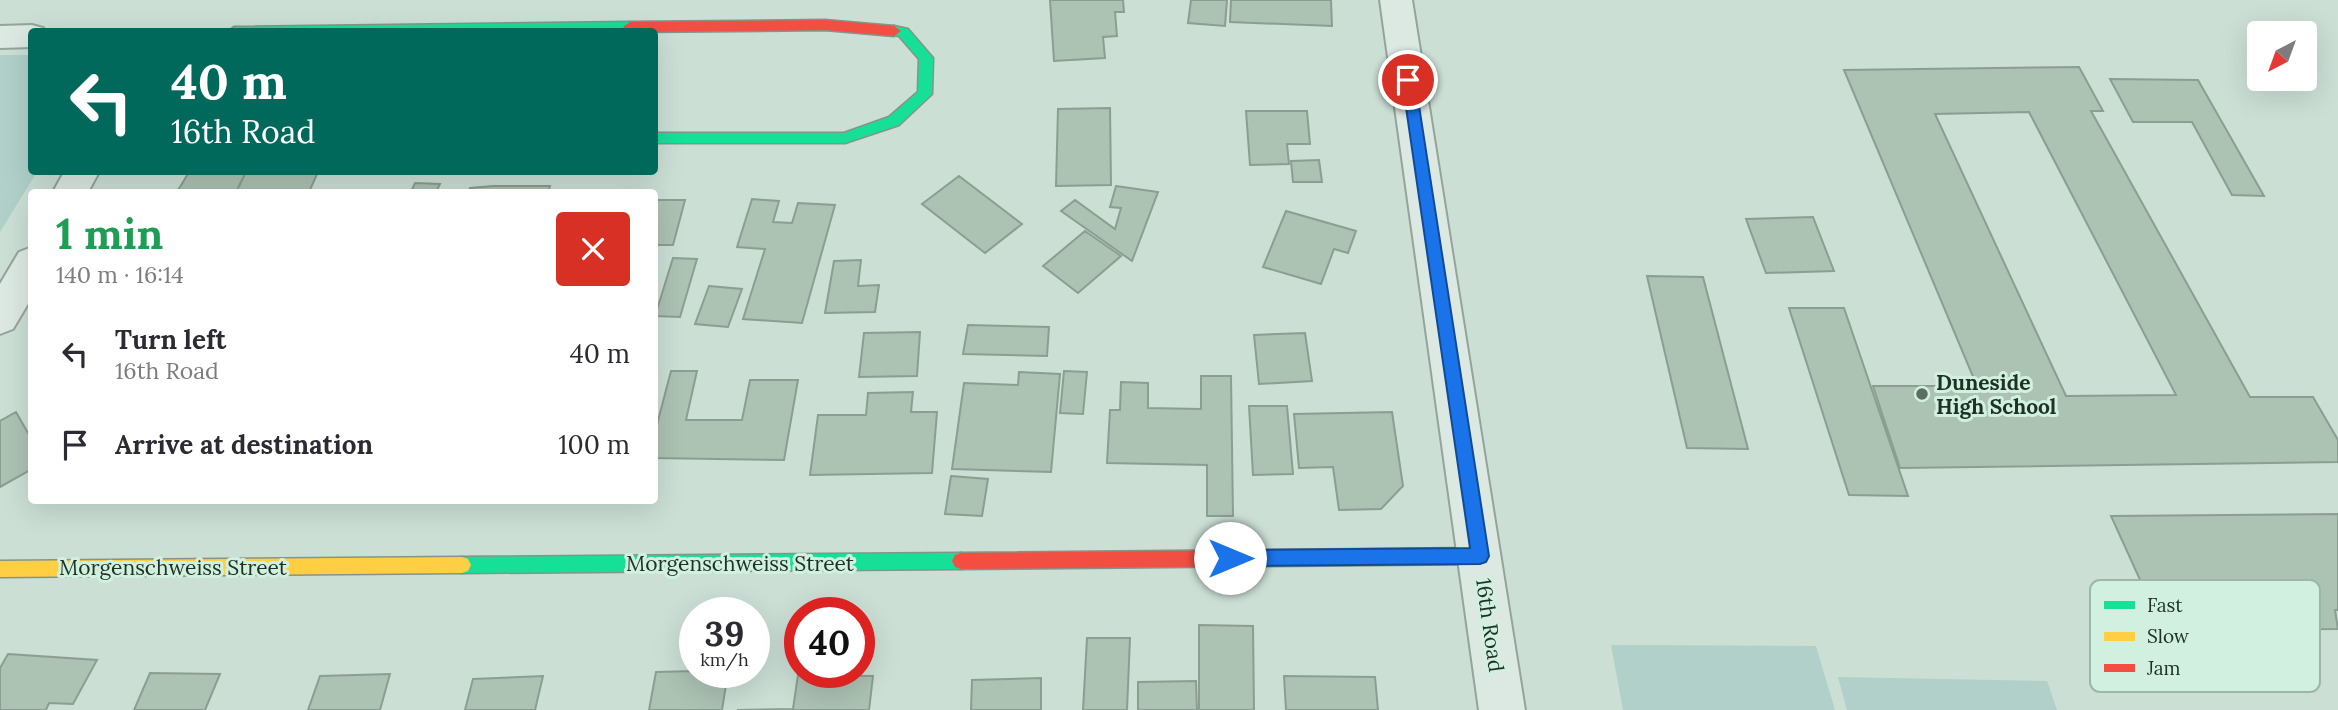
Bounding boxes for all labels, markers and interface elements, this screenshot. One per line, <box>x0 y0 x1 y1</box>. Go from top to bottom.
north arrow <box>2247 21 2317 91</box>
map controls <box>2247 21 2317 91</box>
text: 40 m <box>171 50 287 112</box>
pin <box>1378 50 1438 110</box>
icon: left <box>56 56 147 147</box>
icon: arrive <box>1389 61 1427 99</box>
text: 16th Road <box>171 111 315 152</box>
text: 1 min <box>56 207 163 261</box>
button: close <box>556 212 630 286</box>
text: 140 m · 16:14 <box>56 260 184 289</box>
text: Turn left <box>115 323 226 356</box>
icon: left <box>56 335 94 373</box>
text: 40 m <box>570 337 630 370</box>
text: 16th Road <box>115 356 219 385</box>
place label: Duneside High School <box>1936 369 2057 420</box>
marker: Duneside High School <box>1914 386 1930 402</box>
icon: arrive <box>56 426 94 464</box>
text: Arrive at destination <box>115 428 373 461</box>
text: 100 m <box>558 428 630 461</box>
position arrow <box>1193 521 1267 595</box>
street label: Morgenschweiss Street <box>626 550 855 577</box>
street label: Morgenschweiss Street <box>59 554 288 581</box>
street label: 16th Road <box>1470 576 1510 674</box>
legend <box>2090 580 2320 692</box>
text: Fast <box>2147 593 2183 617</box>
speed limit sign: 40 <box>784 597 875 688</box>
text: 39 <box>705 611 744 656</box>
text: Slow <box>2147 624 2190 648</box>
text: km/h <box>700 648 749 671</box>
text: Jam <box>2146 656 2181 680</box>

